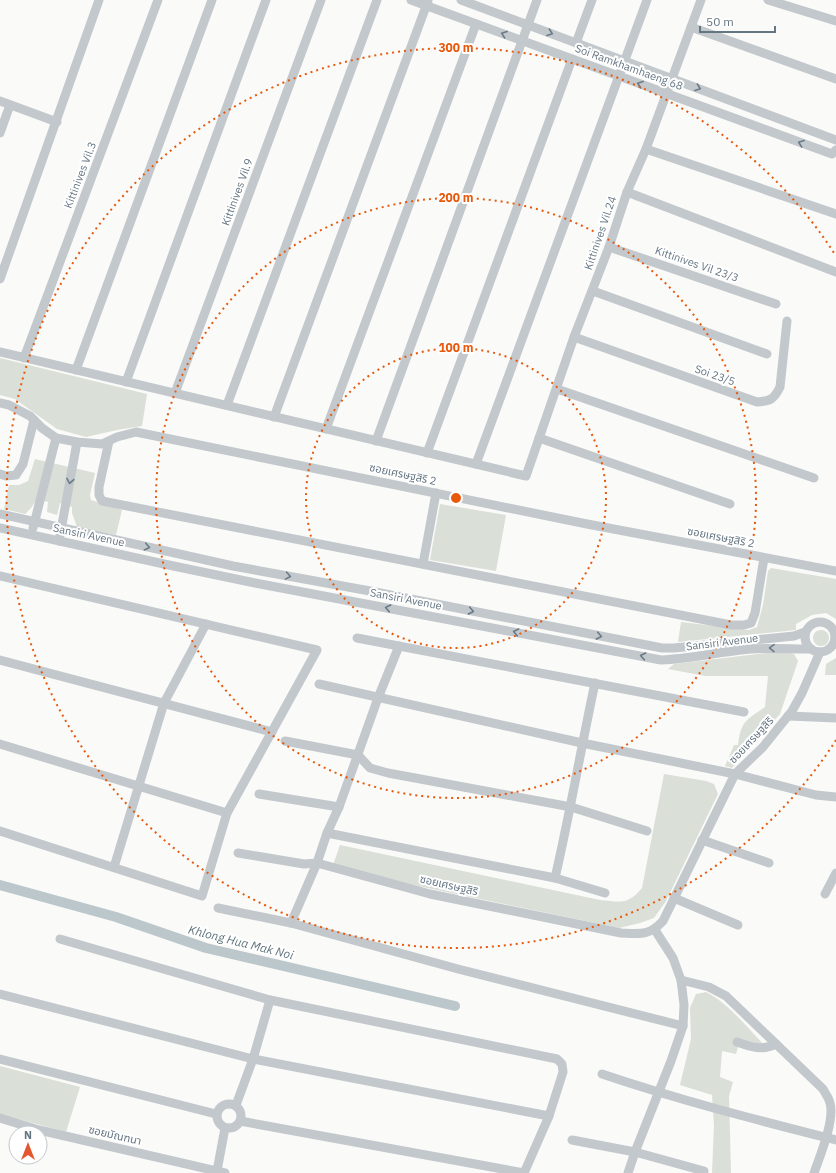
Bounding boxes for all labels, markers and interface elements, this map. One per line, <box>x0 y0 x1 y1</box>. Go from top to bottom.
scale bar <box>700 8 775 34</box>
text: 50 m <box>706 14 734 29</box>
one-way arrow <box>547 29 554 37</box>
one-way arrow <box>501 31 508 39</box>
text: 300 m <box>438 40 474 55</box>
street label: Soi Ramkhamhaeng 68 <box>573 41 685 93</box>
one-way arrow <box>636 80 643 88</box>
one-way arrow <box>695 84 702 92</box>
one-way arrow <box>798 139 805 147</box>
street label: Kittinives Vil.3 <box>61 140 99 210</box>
street label: Kittinives Vil.9 <box>218 156 256 228</box>
text: 200 m <box>438 190 474 205</box>
street label: Kittinives Vil.24 <box>581 194 619 272</box>
street label: Kittinives Vil 23/3 <box>653 243 741 285</box>
text: 100 m <box>438 340 474 355</box>
street label: Soi 23/5 <box>693 362 737 388</box>
street label: ซอยเศรษฐสิริ 2 <box>368 460 438 488</box>
one-way arrow <box>66 478 74 484</box>
centre of rings <box>449 491 463 505</box>
street label: Sansiri Avenue <box>52 521 126 549</box>
street label: ซอยเศรษฐสิริ 2 <box>686 524 756 550</box>
one-way arrow <box>144 543 150 551</box>
one-way arrow <box>285 571 291 580</box>
street label: Sansiri Avenue <box>369 585 443 613</box>
one-way arrow <box>385 605 391 613</box>
one-way arrow <box>468 607 474 615</box>
one-way arrow <box>513 628 519 637</box>
one-way arrow <box>596 631 602 639</box>
street label: Sansiri Avenue <box>685 631 759 653</box>
one-way arrow <box>769 644 775 652</box>
one-way arrow <box>640 653 647 661</box>
street label: ซอยเศรษฐสิริ <box>726 713 777 766</box>
street label: ซอยเศรษฐสิริ <box>419 872 480 899</box>
water label: Khlong Hua Mak Noi <box>187 922 296 963</box>
street label: ซอยมัณฑนา <box>87 1122 143 1148</box>
north arrow <box>8 1125 48 1165</box>
text: N <box>24 1128 32 1142</box>

